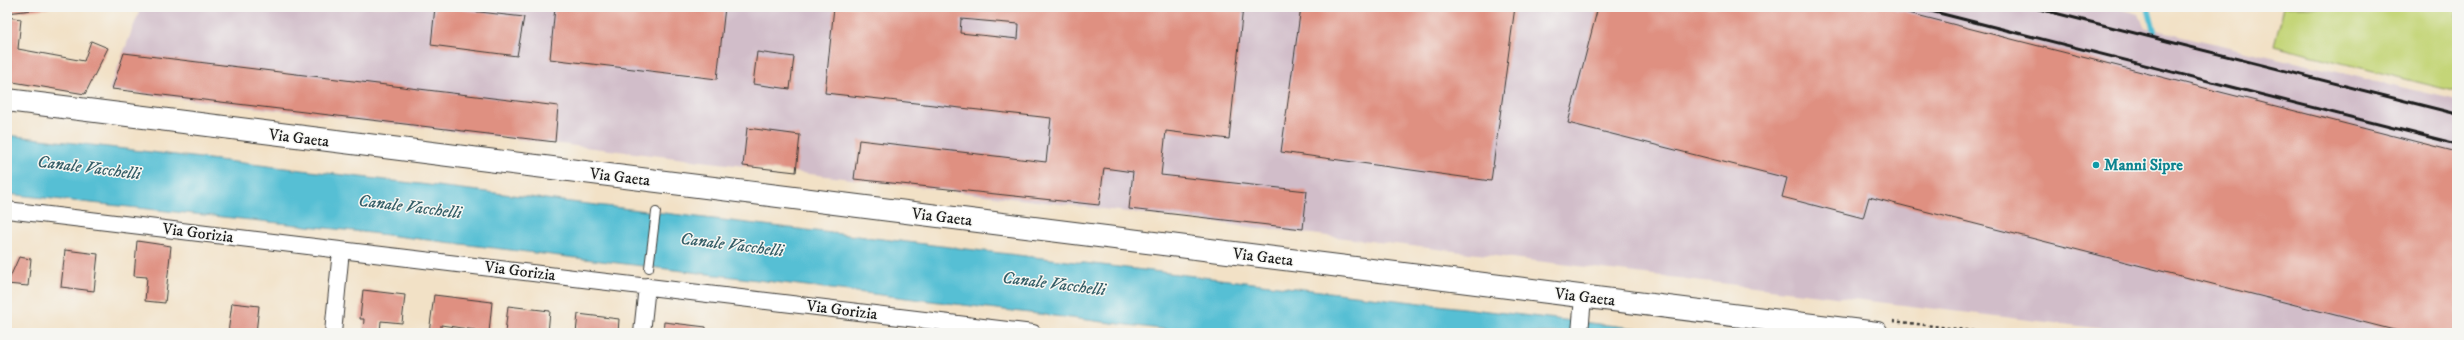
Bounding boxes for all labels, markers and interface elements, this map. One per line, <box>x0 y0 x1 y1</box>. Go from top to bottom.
street label: Via Gaeta <box>267 124 331 152</box>
water label: Canale Vacchelli <box>36 151 143 185</box>
place label: Manni Sipre <box>2104 155 2183 175</box>
marker: Manni Sipre <box>2091 160 2101 170</box>
street label: Via Gaeta <box>588 163 652 191</box>
water label: Canale Vacchelli <box>357 190 464 224</box>
street label: Via Gaeta <box>910 203 974 231</box>
street label: Via Gorizia <box>160 219 235 247</box>
water label: Canale Vacchelli <box>679 228 786 262</box>
street label: Via Gaeta <box>1231 243 1295 271</box>
street label: Via Gorizia <box>482 257 557 285</box>
water label: Canale Vacchelli <box>1001 267 1108 301</box>
street label: Via Gaeta <box>1553 283 1617 311</box>
street label: Via Gorizia <box>804 296 879 324</box>

